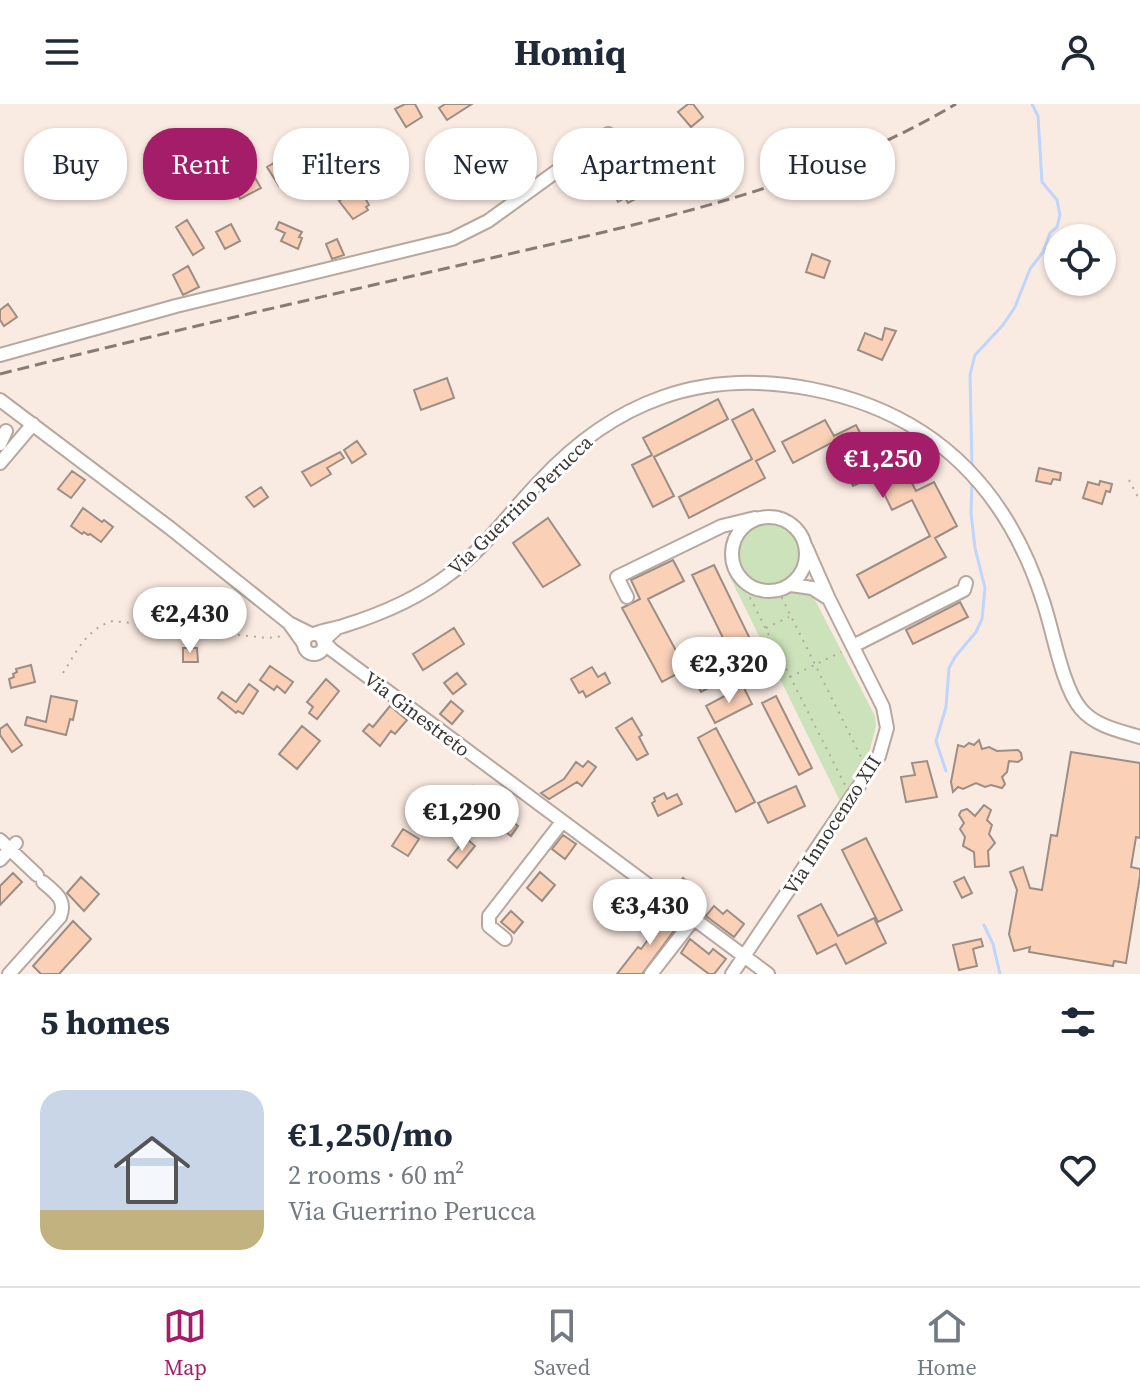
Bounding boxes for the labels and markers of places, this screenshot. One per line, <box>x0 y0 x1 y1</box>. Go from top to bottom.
pin: €1,250 <box>818 432 948 500</box>
pin: €2,430 <box>125 587 255 655</box>
pin: €2,320 <box>664 637 794 705</box>
pin: €1,290 <box>397 785 527 853</box>
pin: €3,430 <box>585 879 715 947</box>

